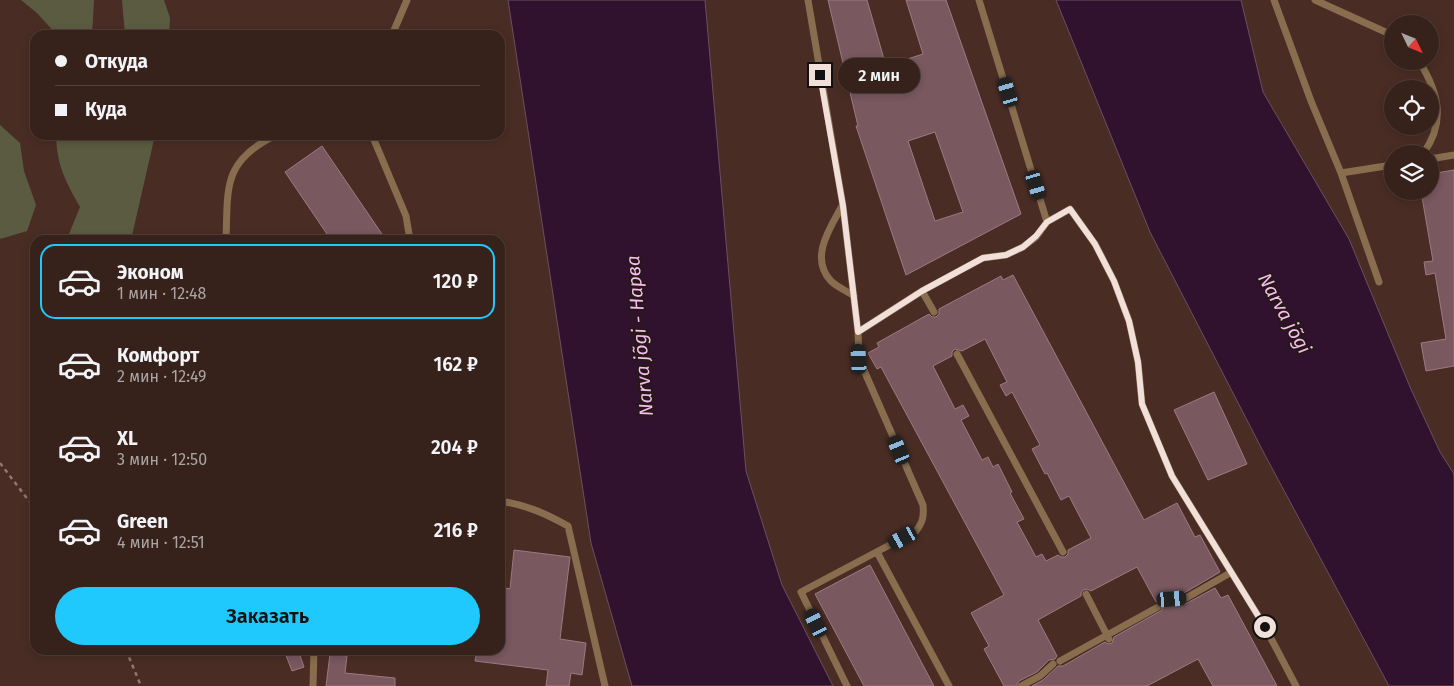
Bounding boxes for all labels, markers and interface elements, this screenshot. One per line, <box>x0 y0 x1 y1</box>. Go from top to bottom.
north arrow <box>1384 15 1439 70</box>
map controls <box>1384 15 1439 200</box>
text: Откуда <box>85 50 148 73</box>
callout: 2 мин <box>838 58 920 92</box>
route end <box>809 64 831 86</box>
text: 2 мин <box>858 66 900 85</box>
car <box>996 75 1019 109</box>
button: locate <box>1384 80 1439 135</box>
text: Куда <box>85 98 127 121</box>
button: layers <box>1384 145 1439 200</box>
car <box>1024 168 1047 202</box>
water label: Narva jõgi - Нарва <box>621 255 658 417</box>
icon: car <box>57 259 102 304</box>
text: Эконом <box>117 261 184 284</box>
water label: Narva jõgi <box>1253 269 1316 358</box>
text: 120 ₽ <box>433 270 478 293</box>
text: 1 мин · 12:48 <box>117 284 206 303</box>
icon: car <box>57 342 102 387</box>
text: Комфорт <box>117 344 199 367</box>
car <box>850 344 867 374</box>
text: 162 ₽ <box>434 353 478 376</box>
text: 2 мин · 12:49 <box>117 367 207 386</box>
icon: car <box>57 425 102 470</box>
text: XL <box>117 427 138 450</box>
car <box>886 433 911 467</box>
text: 204 ₽ <box>431 436 478 459</box>
text: 3 мин · 12:50 <box>117 450 207 469</box>
icon: car <box>57 508 102 553</box>
text: Green <box>117 510 168 533</box>
text: 216 ₽ <box>434 519 478 542</box>
car <box>886 524 919 552</box>
text: 4 мин · 12:51 <box>117 533 205 552</box>
button: Заказать <box>55 587 480 645</box>
car <box>1156 590 1187 608</box>
car <box>802 606 829 640</box>
route start <box>1254 616 1276 638</box>

